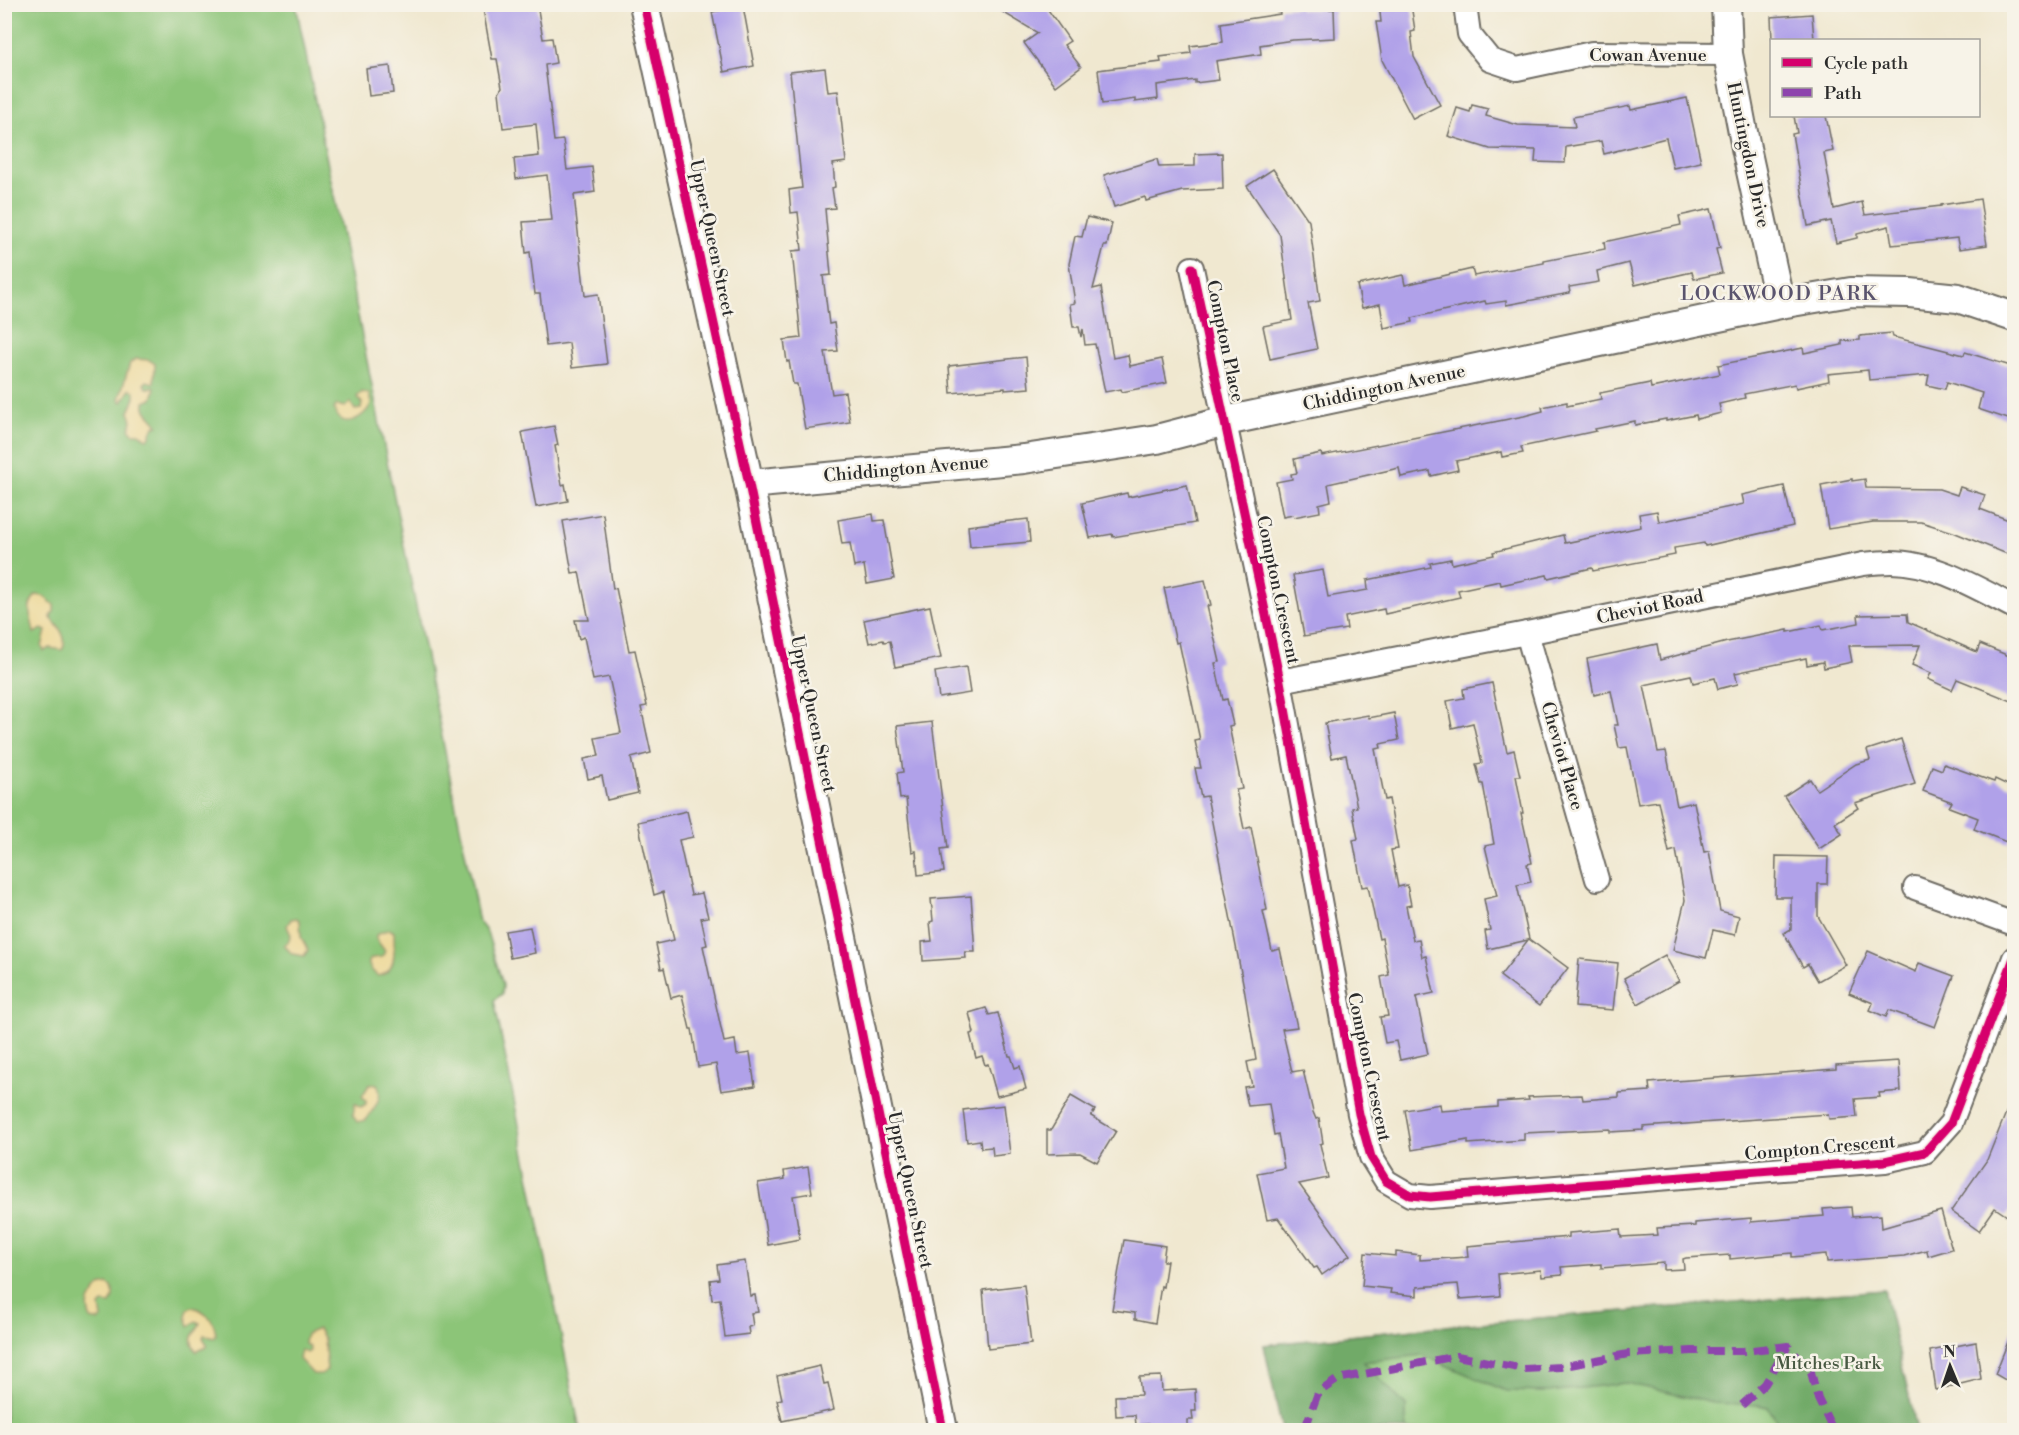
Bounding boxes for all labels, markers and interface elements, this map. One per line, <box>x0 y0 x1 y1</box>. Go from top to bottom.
legend <box>1770 39 1980 117</box>
street label: Cowan Avenue <box>1589 44 1707 67</box>
text: Cycle path <box>1824 52 1908 75</box>
street label: Huntingdon Drive <box>1721 80 1775 230</box>
text: Path <box>1824 82 1862 105</box>
street label: Upper Queen Street <box>684 157 740 319</box>
street label: Compton Place <box>1201 278 1249 404</box>
district label: LOCKWOOD PARK <box>1680 282 1878 307</box>
street label: Chiddington Avenue <box>1301 360 1467 416</box>
street label: Chiddington Avenue <box>823 450 989 488</box>
street label: Compton Crescent <box>1251 513 1305 667</box>
street label: Cheviot Road <box>1594 584 1706 630</box>
street label: Upper Queen Street <box>785 633 841 795</box>
street label: Cheviot Place <box>1536 699 1588 813</box>
street label: Compton Crescent <box>1342 990 1396 1144</box>
street label: Upper Queen Street <box>882 1109 938 1271</box>
street label: Compton Crescent <box>1744 1130 1897 1166</box>
north arrow <box>1920 1336 1980 1396</box>
text: N <box>1943 1342 1957 1362</box>
park label: Mitches Park <box>1775 1352 1882 1375</box>

